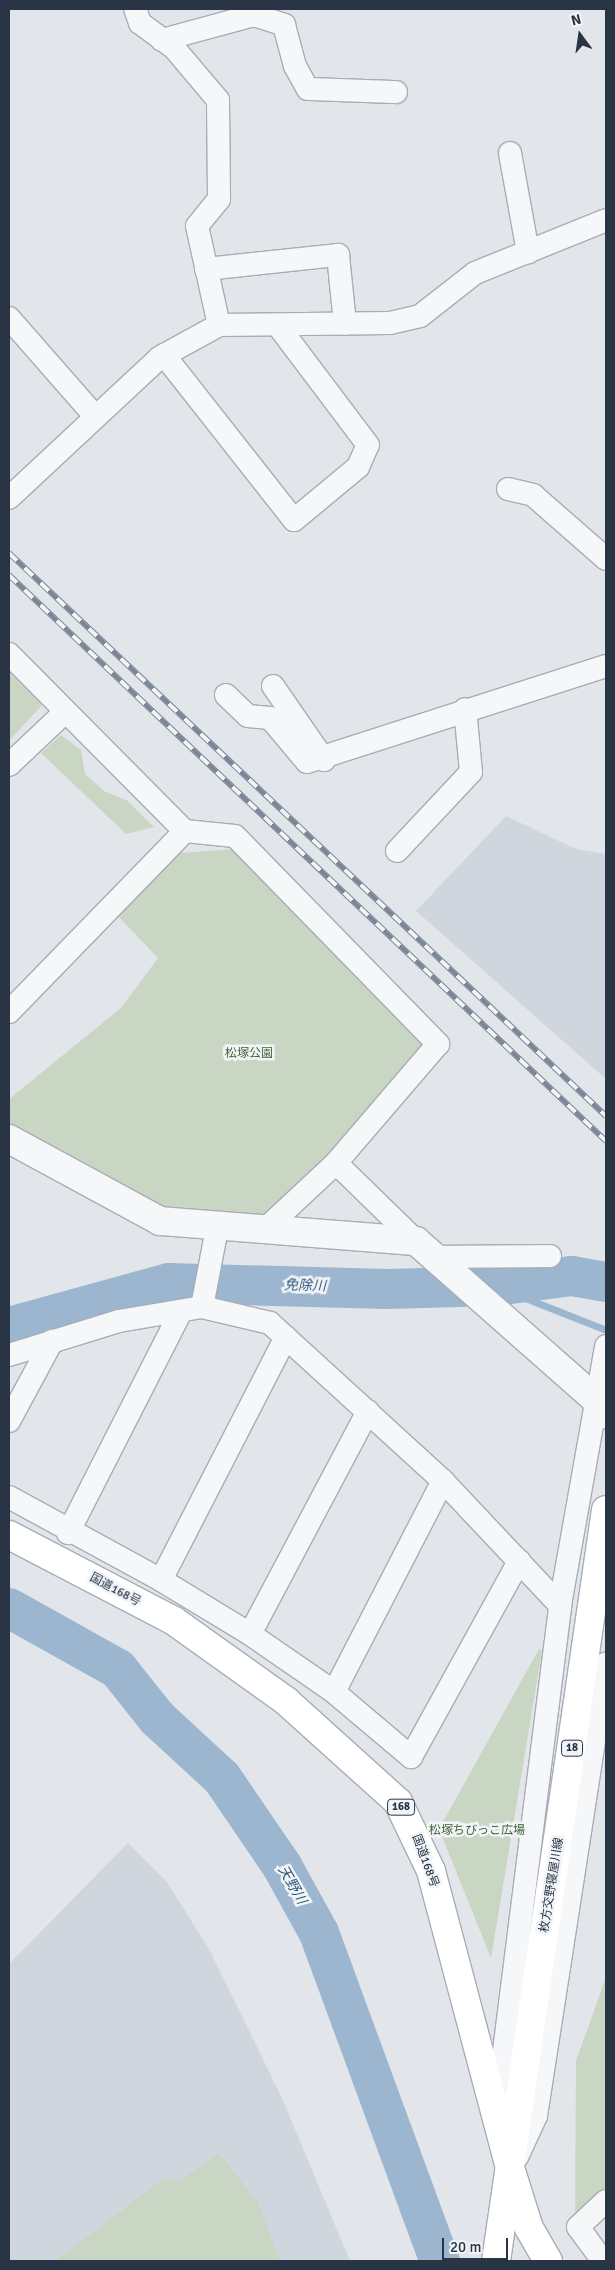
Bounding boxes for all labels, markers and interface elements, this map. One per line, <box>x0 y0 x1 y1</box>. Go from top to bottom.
north arrow <box>555 10 605 60</box>
text: N <box>569 11 583 29</box>
park label: 松塚公園 <box>225 1047 273 1061</box>
water label: 免除川 <box>284 1277 326 1295</box>
street label: 国道168号 <box>87 1571 143 1609</box>
road number: 18 <box>561 1740 583 1756</box>
road number: 168 <box>386 1798 416 1815</box>
park label: 松塚ちびっこ広場 <box>429 1824 525 1838</box>
street label: 国道168号 <box>409 1832 441 1890</box>
street label: 枚方交野寝屋川線 <box>537 1836 567 1934</box>
water label: 天野川 <box>274 1863 310 1907</box>
scale bar <box>445 2228 511 2260</box>
text: 20 m <box>450 2238 481 2256</box>

